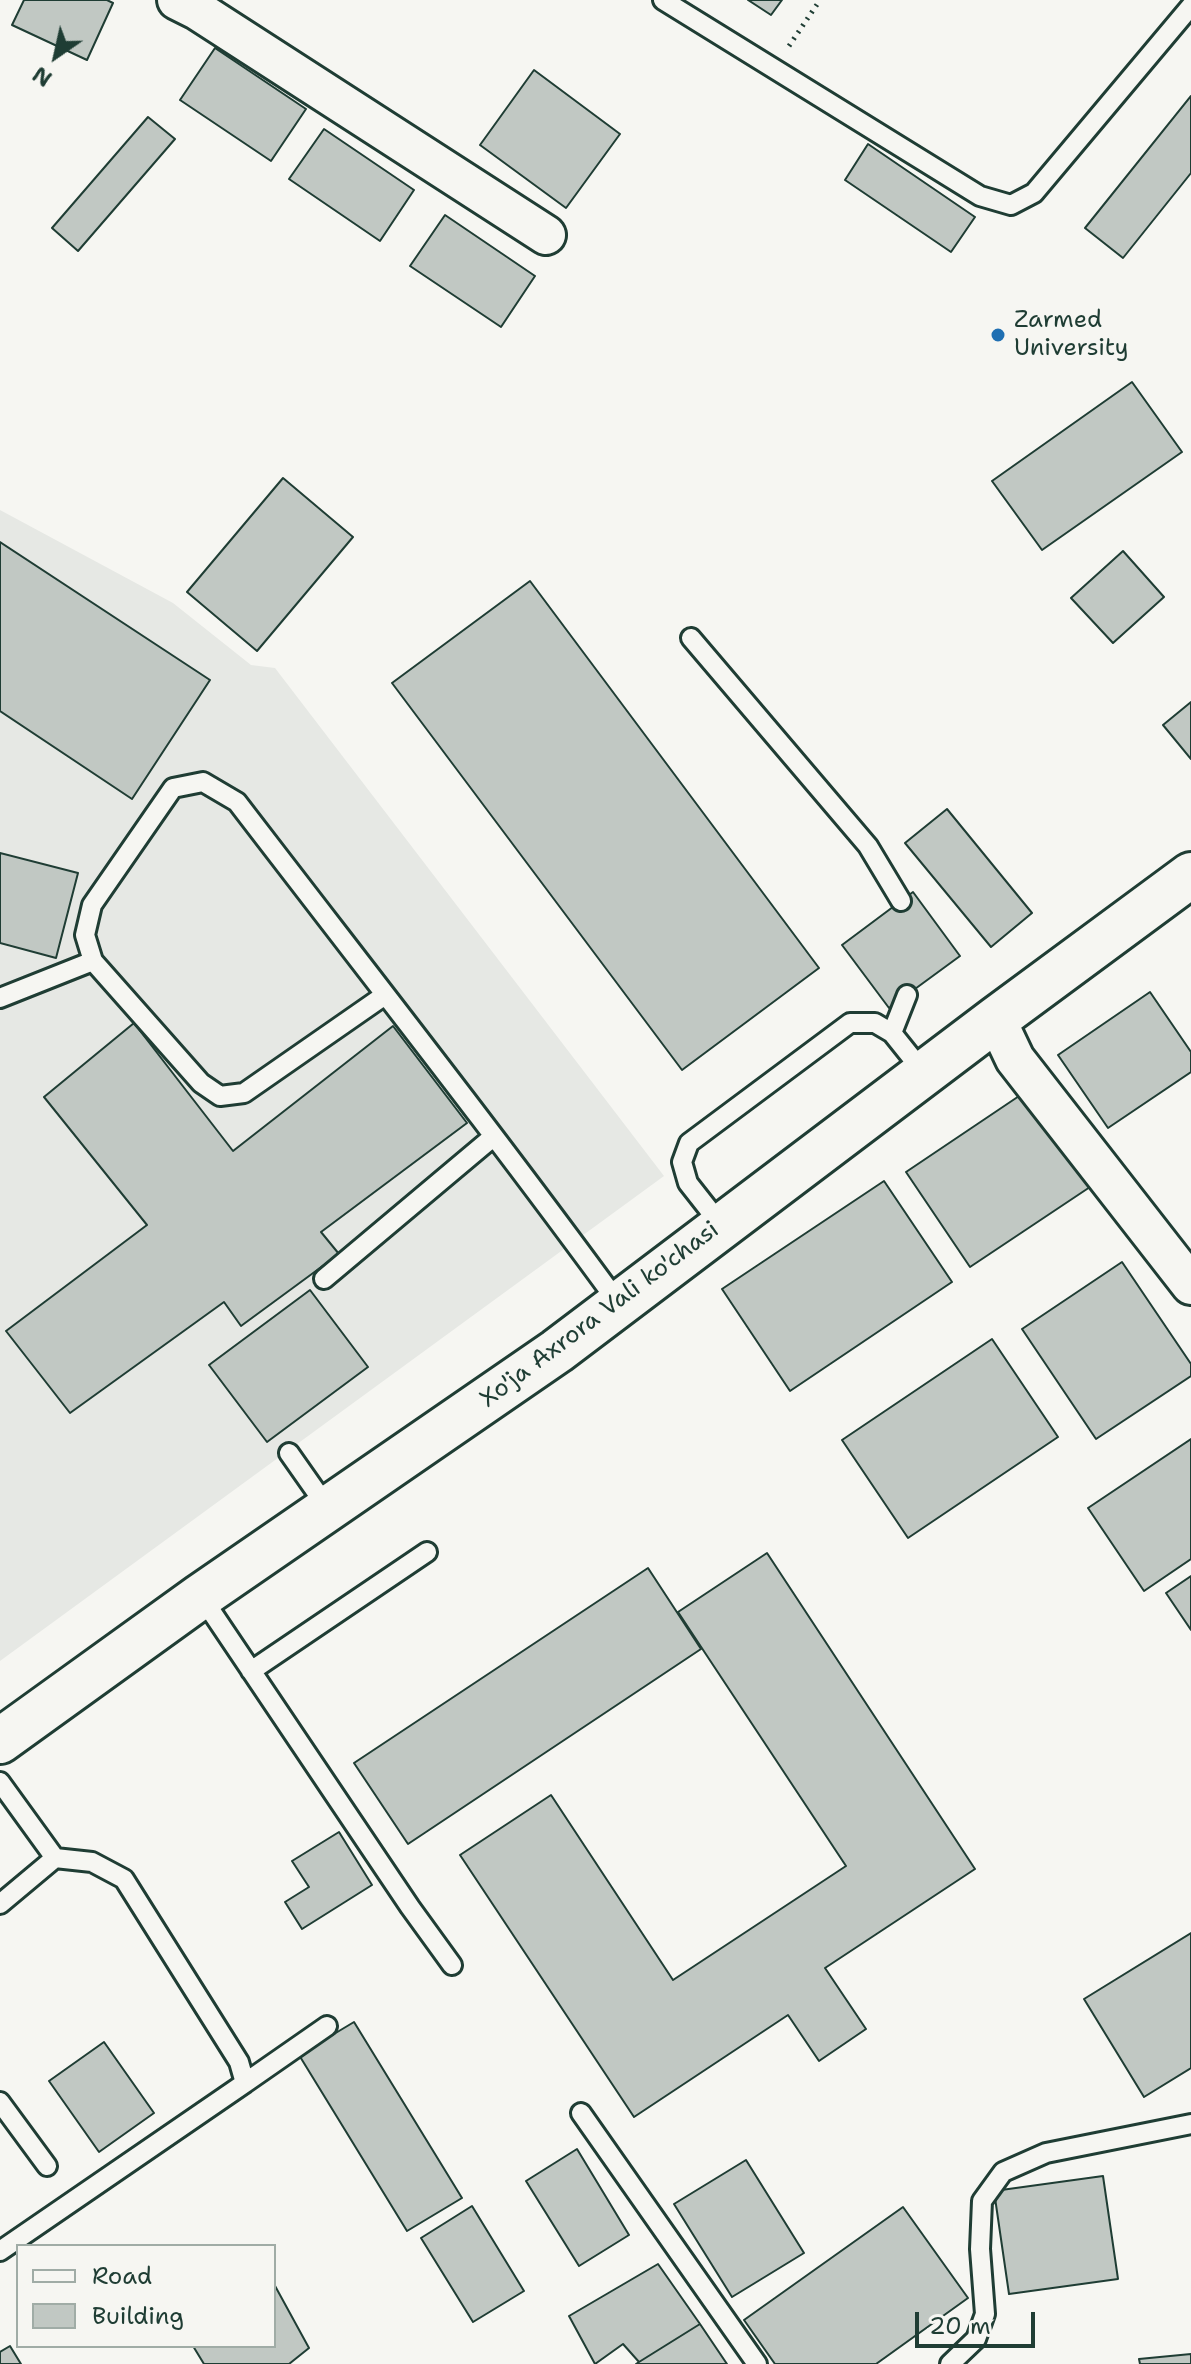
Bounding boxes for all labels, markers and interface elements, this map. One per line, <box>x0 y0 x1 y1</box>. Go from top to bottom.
north arrow <box>16 16 96 96</box>
text: N <box>27 59 58 93</box>
place label: Zarmed University <box>1014 307 1129 363</box>
marker: Zarmed University <box>989 326 1007 344</box>
street label: Xo'ja Axrora Vali ko'chasi <box>475 1216 725 1414</box>
legend <box>16 2244 276 2348</box>
text: Road <box>92 2260 152 2292</box>
scale bar <box>919 2296 1039 2346</box>
text: Building <box>92 2300 184 2332</box>
text: 20 m <box>929 2310 991 2342</box>

